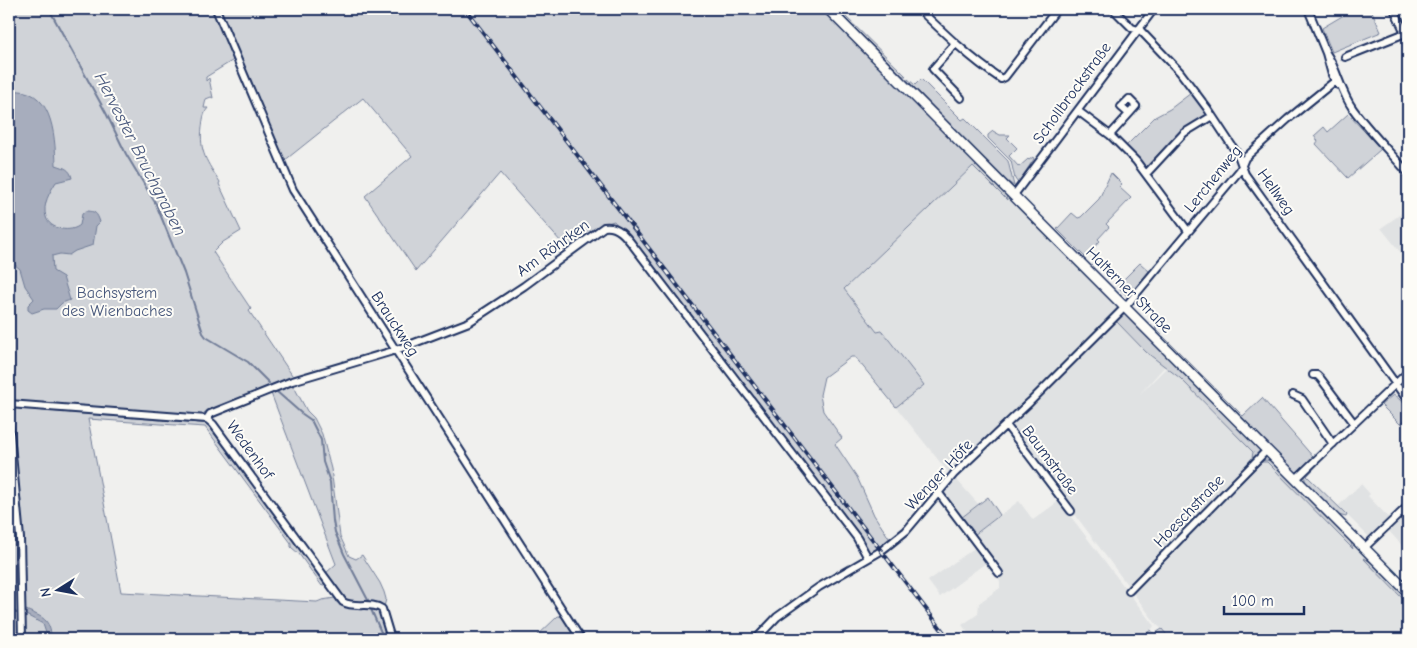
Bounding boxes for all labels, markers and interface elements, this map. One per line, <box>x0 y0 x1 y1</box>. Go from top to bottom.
street label: Schollbrockstraße <box>1029 39 1115 147</box>
water label: Hervester Bruchgraben <box>90 69 190 239</box>
street label: Lerchenweg <box>1181 142 1245 216</box>
street label: Hellweg <box>1254 165 1298 219</box>
street label: Am Röhrken <box>513 216 593 280</box>
street label: Halterner Straße <box>1082 243 1176 337</box>
park label: Bachsystem des Wienbaches <box>62 284 173 320</box>
street label: Brauckweg <box>367 288 423 360</box>
street label: Wedenhof <box>223 417 278 484</box>
street label: Baumstraße <box>1018 422 1082 498</box>
street label: Wenger Höfe <box>902 436 976 514</box>
street label: Hoeschstraße <box>1150 471 1228 551</box>
north arrow <box>32 566 82 616</box>
scale bar <box>1224 583 1304 615</box>
text: N <box>37 586 55 598</box>
text: 100 m <box>1232 592 1274 610</box>

